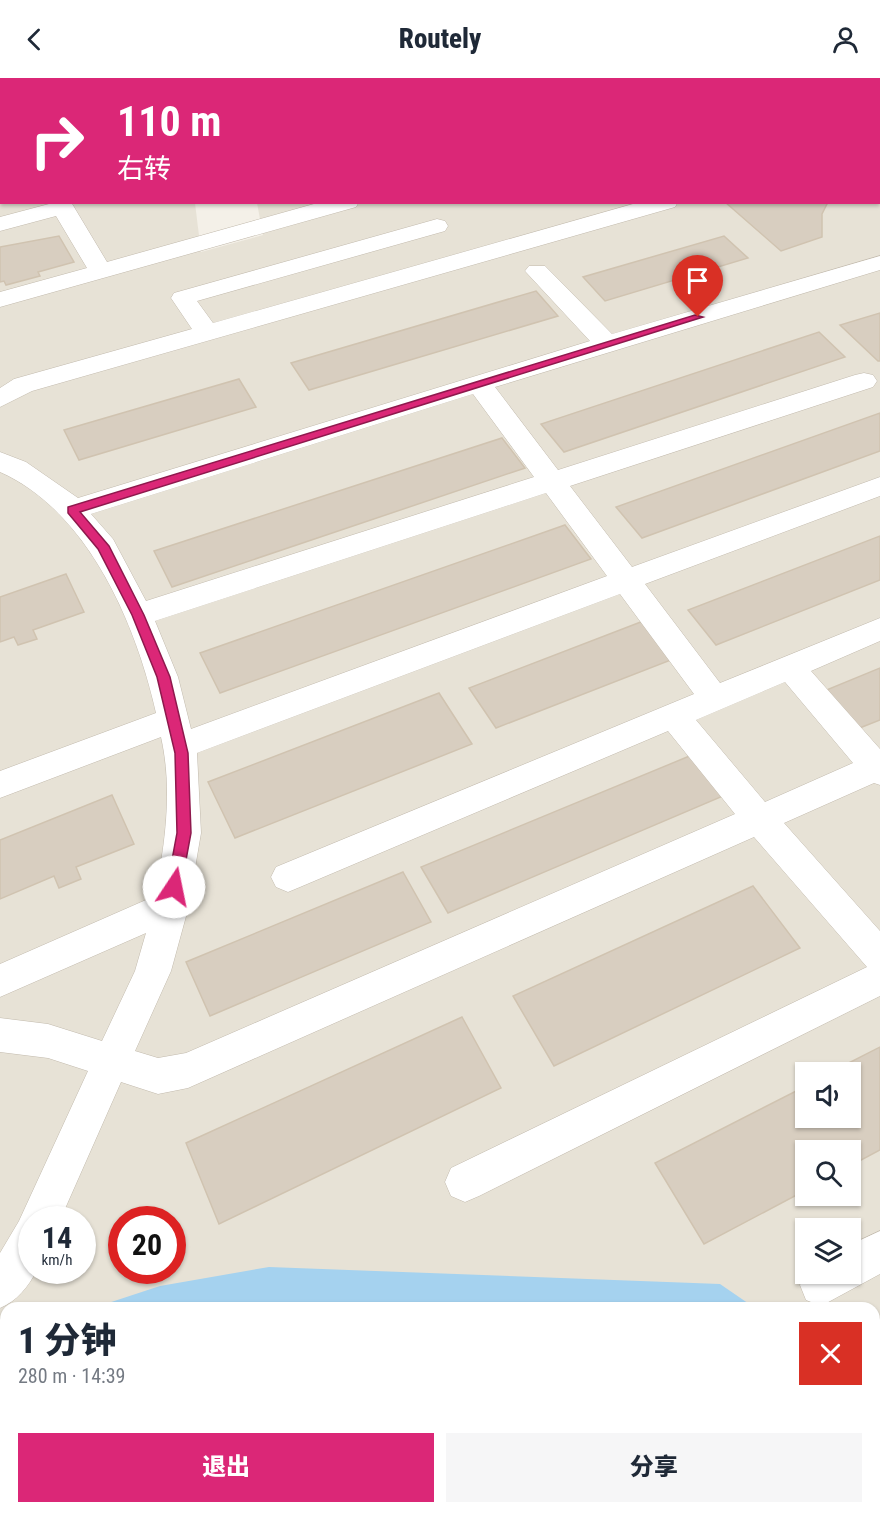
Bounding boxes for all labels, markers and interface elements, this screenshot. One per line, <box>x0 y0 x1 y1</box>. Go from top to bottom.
icon: back <box>18 23 51 56</box>
text: Routely <box>399 23 481 55</box>
icon: person <box>829 23 862 56</box>
text: 110 m <box>117 97 222 146</box>
icon: right <box>18 102 96 180</box>
text: 右转 <box>117 153 171 185</box>
pin <box>672 255 723 317</box>
icon: arrive <box>681 264 714 297</box>
position arrow <box>142 855 206 919</box>
map controls <box>795 1062 861 1284</box>
button: sound <box>795 1062 861 1128</box>
button: search <box>795 1140 861 1206</box>
speed limit sign: 20 <box>108 1206 186 1284</box>
button: layers <box>795 1218 861 1284</box>
text: 14 <box>42 1220 72 1255</box>
text: km/h <box>42 1251 72 1269</box>
text: 1 分钟 <box>18 1320 117 1362</box>
button: close <box>799 1322 862 1385</box>
text: 280 m · 14:39 <box>18 1364 125 1388</box>
button: 退出 <box>18 1433 434 1502</box>
button: 分享 <box>446 1433 862 1502</box>

